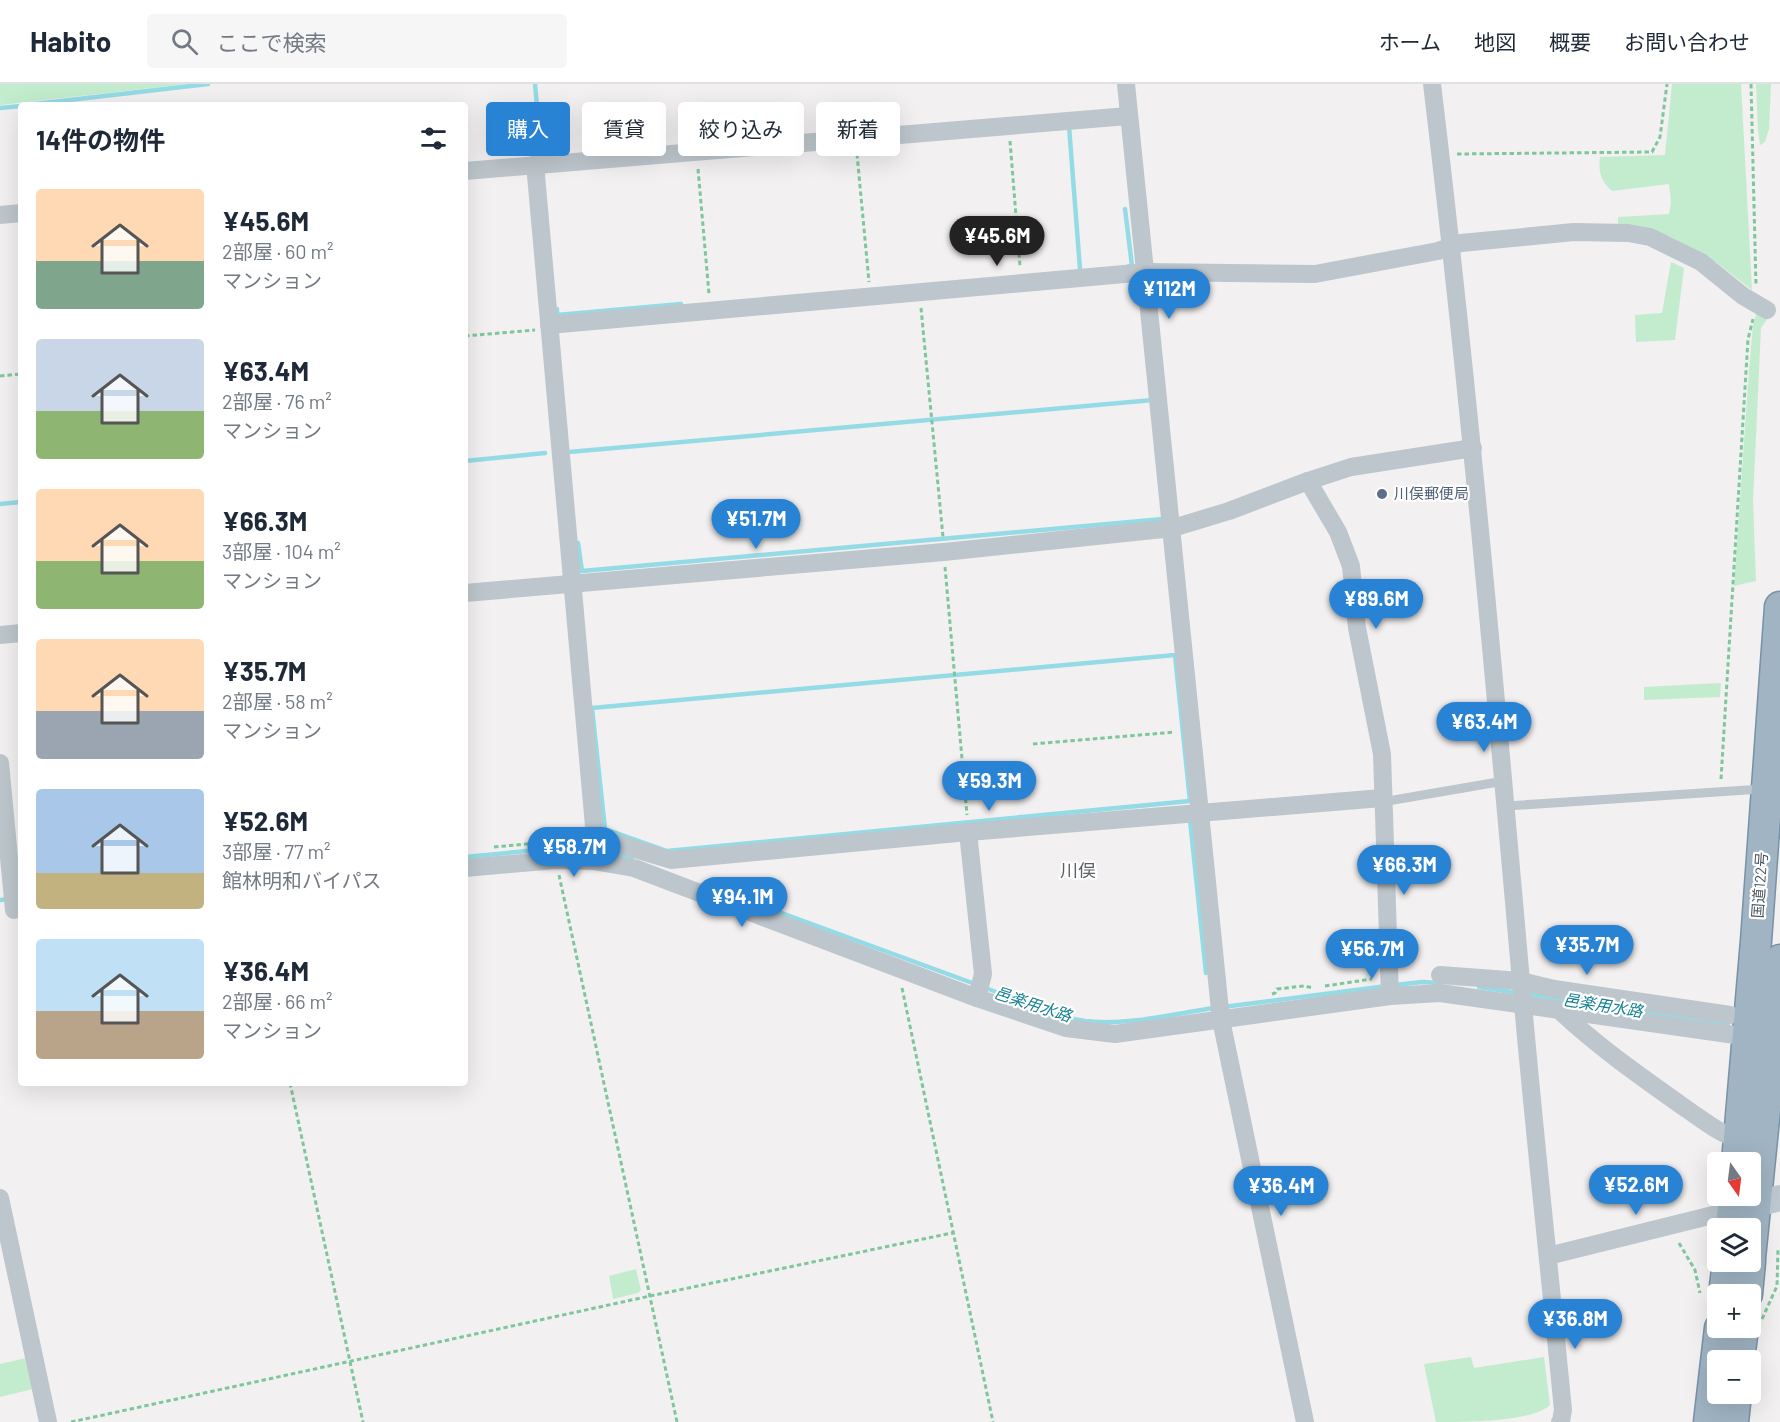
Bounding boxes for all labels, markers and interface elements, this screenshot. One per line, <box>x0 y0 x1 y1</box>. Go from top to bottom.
search box <box>147 14 567 68</box>
text: Habito <box>30 24 111 58</box>
icon: search <box>168 25 201 58</box>
text: ここで検索 <box>216 29 326 55</box>
text: ホーム <box>1379 29 1441 54</box>
text: 地図 <box>1474 29 1516 54</box>
text: 概要 <box>1549 29 1591 54</box>
text: お問い合わせ <box>1624 29 1750 54</box>
chip: 購入 <box>486 102 570 156</box>
chip: 賃貸 <box>582 102 666 156</box>
chip: 絞り込み <box>678 102 804 156</box>
chip: 新着 <box>816 102 900 156</box>
icon: filters <box>417 122 450 155</box>
text: 14件の物件 <box>36 124 165 155</box>
text: ¥45.6M <box>222 205 309 236</box>
icon: home <box>84 213 156 285</box>
pin: ¥45.6M <box>948 216 1046 267</box>
text: ¥45.6M <box>963 223 1031 247</box>
text: 2部屋 · 60 m² <box>222 239 334 263</box>
text: マンション <box>222 268 322 292</box>
pin: ¥112M <box>1127 269 1211 320</box>
text: ¥112M <box>1142 276 1196 300</box>
text: ¥63.4M <box>222 355 309 386</box>
icon: home <box>84 363 156 435</box>
text: 2部屋 · 76 m² <box>222 389 332 413</box>
text: マンション <box>222 418 322 442</box>
place label: 川俣郵便局 <box>1394 484 1469 502</box>
marker: 川俣郵便局 <box>1375 487 1389 501</box>
pin: ¥51.7M <box>707 499 805 550</box>
text: ¥66.3M <box>222 505 307 536</box>
text: ¥51.7M <box>726 506 786 530</box>
icon: home <box>84 513 156 585</box>
text: 3部屋 · 104 m² <box>222 539 341 563</box>
text: マンション <box>222 568 322 592</box>
pin: ¥89.6M <box>1327 579 1425 630</box>
text: ¥89.6M <box>1343 586 1409 610</box>
text: ¥35.7M <box>222 655 306 686</box>
icon: home <box>84 663 156 735</box>
text: 2部屋 · 58 m² <box>222 689 333 713</box>
pin: ¥63.4M <box>1435 702 1533 753</box>
text: ¥63.4M <box>1450 709 1518 733</box>
text: マンション <box>222 718 322 742</box>
pin: ¥59.3M <box>940 761 1038 812</box>
text: ¥59.3M <box>956 768 1022 792</box>
text: ¥52.6M <box>222 805 308 836</box>
icon: home <box>84 813 156 885</box>
pin: ¥58.7M <box>525 827 623 878</box>
text: ¥58.7M <box>542 834 606 858</box>
text: 3部屋 · 77 m² <box>222 839 330 863</box>
pin: ¥66.3M <box>1355 845 1453 896</box>
street label: 国道122号 <box>1748 851 1770 919</box>
text: ¥66.3M <box>1371 852 1437 876</box>
district label: 川俣 <box>1060 859 1096 881</box>
text: 館林明和バイパス <box>222 868 382 892</box>
pin: ¥94.1M <box>693 877 791 928</box>
text: ¥94.1M <box>710 884 774 908</box>
pin: ¥35.7M <box>1538 925 1636 976</box>
pin: ¥56.7M <box>1323 929 1421 980</box>
text: ¥35.7M <box>1555 932 1619 956</box>
text: ¥56.7M <box>1340 936 1404 960</box>
text: ¥36.4M <box>222 955 309 986</box>
icon: home <box>84 963 156 1035</box>
water label: 邑楽用水路 <box>992 982 1076 1026</box>
text: 2部屋 · 66 m² <box>222 989 333 1013</box>
water label: 邑楽用水路 <box>1562 989 1646 1020</box>
text: マンション <box>222 1018 322 1042</box>
north arrow <box>1707 1152 1761 1206</box>
map controls <box>1707 1152 1761 1404</box>
pin: ¥52.6M <box>1587 1165 1685 1216</box>
pin: ¥36.4M <box>1232 1166 1330 1217</box>
text: ¥52.6M <box>1603 1172 1669 1196</box>
text: ¥36.4M <box>1247 1173 1315 1197</box>
button: layers <box>1707 1218 1761 1272</box>
button: + <box>1707 1284 1761 1338</box>
pin: ¥36.8M <box>1526 1299 1624 1350</box>
text: ¥36.8M <box>1542 1306 1608 1330</box>
button: − <box>1707 1350 1761 1404</box>

